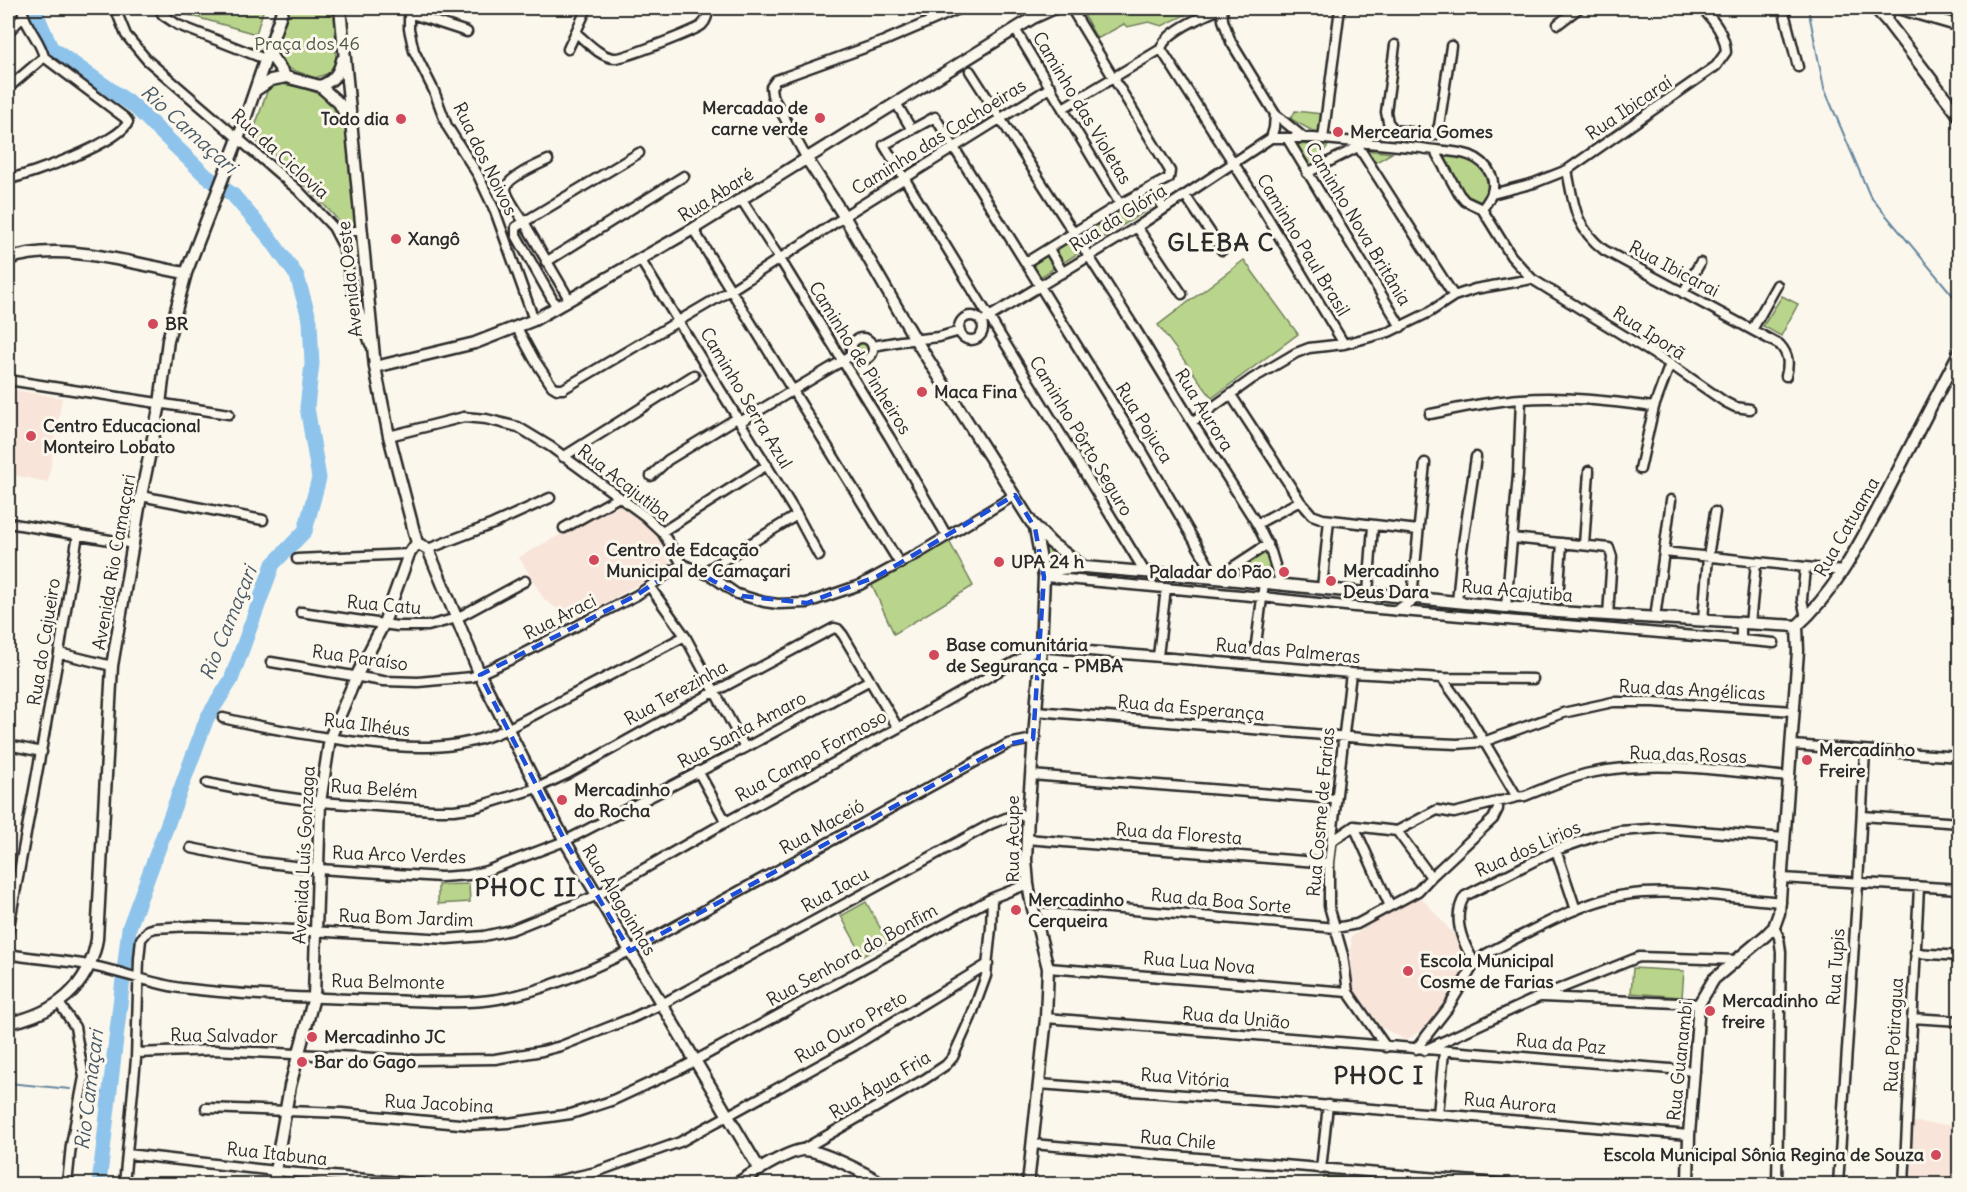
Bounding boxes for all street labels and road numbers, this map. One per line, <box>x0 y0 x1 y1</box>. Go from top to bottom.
street label: Caminho das Violetas <box>1028 27 1137 188</box>
street label: Rua Ibicaraí <box>1581 70 1676 145</box>
street label: Caminho das Cachoeiras <box>847 74 1030 200</box>
street label: Rua dos Noivos <box>448 98 523 219</box>
street label: Rua da Ciclovia <box>227 104 334 204</box>
street label: Caminho Nova Britânia <box>1300 138 1416 310</box>
street label: Rua Abaré <box>674 162 758 227</box>
street label: Caminho Paul Brasil <box>1252 169 1355 320</box>
street label: Rua da Glória <box>1065 179 1171 257</box>
street label: Avenida Oeste <box>332 220 367 338</box>
street label: Rua Ibicarai <box>1625 235 1723 302</box>
street label: Caminho de Pinheiros <box>804 277 917 439</box>
street label: Rua Iporã <box>1609 301 1690 365</box>
street label: Caminho Serra Azul <box>695 323 798 472</box>
street label: Caminho Pôrto Seguro <box>1024 351 1138 520</box>
street label: Rua Aurora <box>1170 364 1239 455</box>
street label: Rua Pojuca <box>1111 378 1178 467</box>
street label: Rua Acajutiba <box>573 439 676 526</box>
street label: Avenida Rio Camaçari <box>87 472 140 652</box>
street label: Rua Catuama <box>1809 473 1884 581</box>
street label: Rua Acajutiba <box>1460 574 1574 607</box>
street label: Rua do Cajueiro <box>22 577 65 707</box>
street label: Rua Araci <box>520 589 600 645</box>
street label: Rua Catu <box>346 590 422 619</box>
street label: Rua das Palmeras <box>1215 633 1362 668</box>
street label: Rua Paraíso <box>311 639 410 676</box>
street label: Rua Terezinha <box>620 655 731 730</box>
street label: Rua das Angélicas <box>1618 674 1766 705</box>
street label: Rua Santa Amaro <box>673 686 810 773</box>
street label: Rua da Esperança <box>1117 690 1265 725</box>
street label: Rua Campo Formoso <box>731 704 891 807</box>
street label: Rua Ilhéus <box>322 708 412 741</box>
street label: Rua Cosme de Farias <box>1302 726 1339 898</box>
street label: Rua das Rosas <box>1629 741 1747 768</box>
street label: Avenida Luís Gonzaga <box>287 765 320 945</box>
street label: Rua Belém <box>330 774 419 803</box>
street label: Rua Maceió <box>775 794 868 859</box>
street label: Rua Acupe <box>1001 795 1024 883</box>
street label: Rua dos Lirios <box>1471 815 1584 882</box>
street label: Rua da Floresta <box>1115 818 1243 849</box>
street label: Rua Alagoinhas <box>577 840 662 959</box>
street label: Rua Arco Verdes <box>332 841 467 868</box>
street label: Rua Iacu <box>797 862 873 917</box>
street label: Rua da Boa Sorte <box>1150 883 1292 918</box>
street label: Rua Senhora do Bonfim <box>762 898 941 1011</box>
street label: Rua Bom Jardim <box>338 904 474 931</box>
street label: Rua Tupis <box>1821 928 1850 1006</box>
street label: Rua Lua Nova <box>1142 946 1256 979</box>
street label: Rua Belmonte <box>331 969 445 994</box>
street label: Rua Potiragua <box>1879 977 1908 1093</box>
street label: Rua Ouro Preto <box>790 985 911 1068</box>
street label: Rua Guanambi <box>1662 1000 1697 1122</box>
street label: Rua da União <box>1181 1001 1291 1034</box>
street label: Rua Salvador <box>170 1023 279 1048</box>
street label: Rua da Paz <box>1515 1028 1608 1059</box>
street label: Rua Água Fria <box>825 1045 935 1124</box>
street label: Rua Vitória <box>1140 1063 1230 1092</box>
street label: Rua Aurora <box>1463 1087 1557 1118</box>
street label: Rua Jacobina <box>384 1089 494 1118</box>
street label: Rua Chile <box>1139 1125 1217 1154</box>
street label: Rua Itabuna <box>226 1137 329 1170</box>

